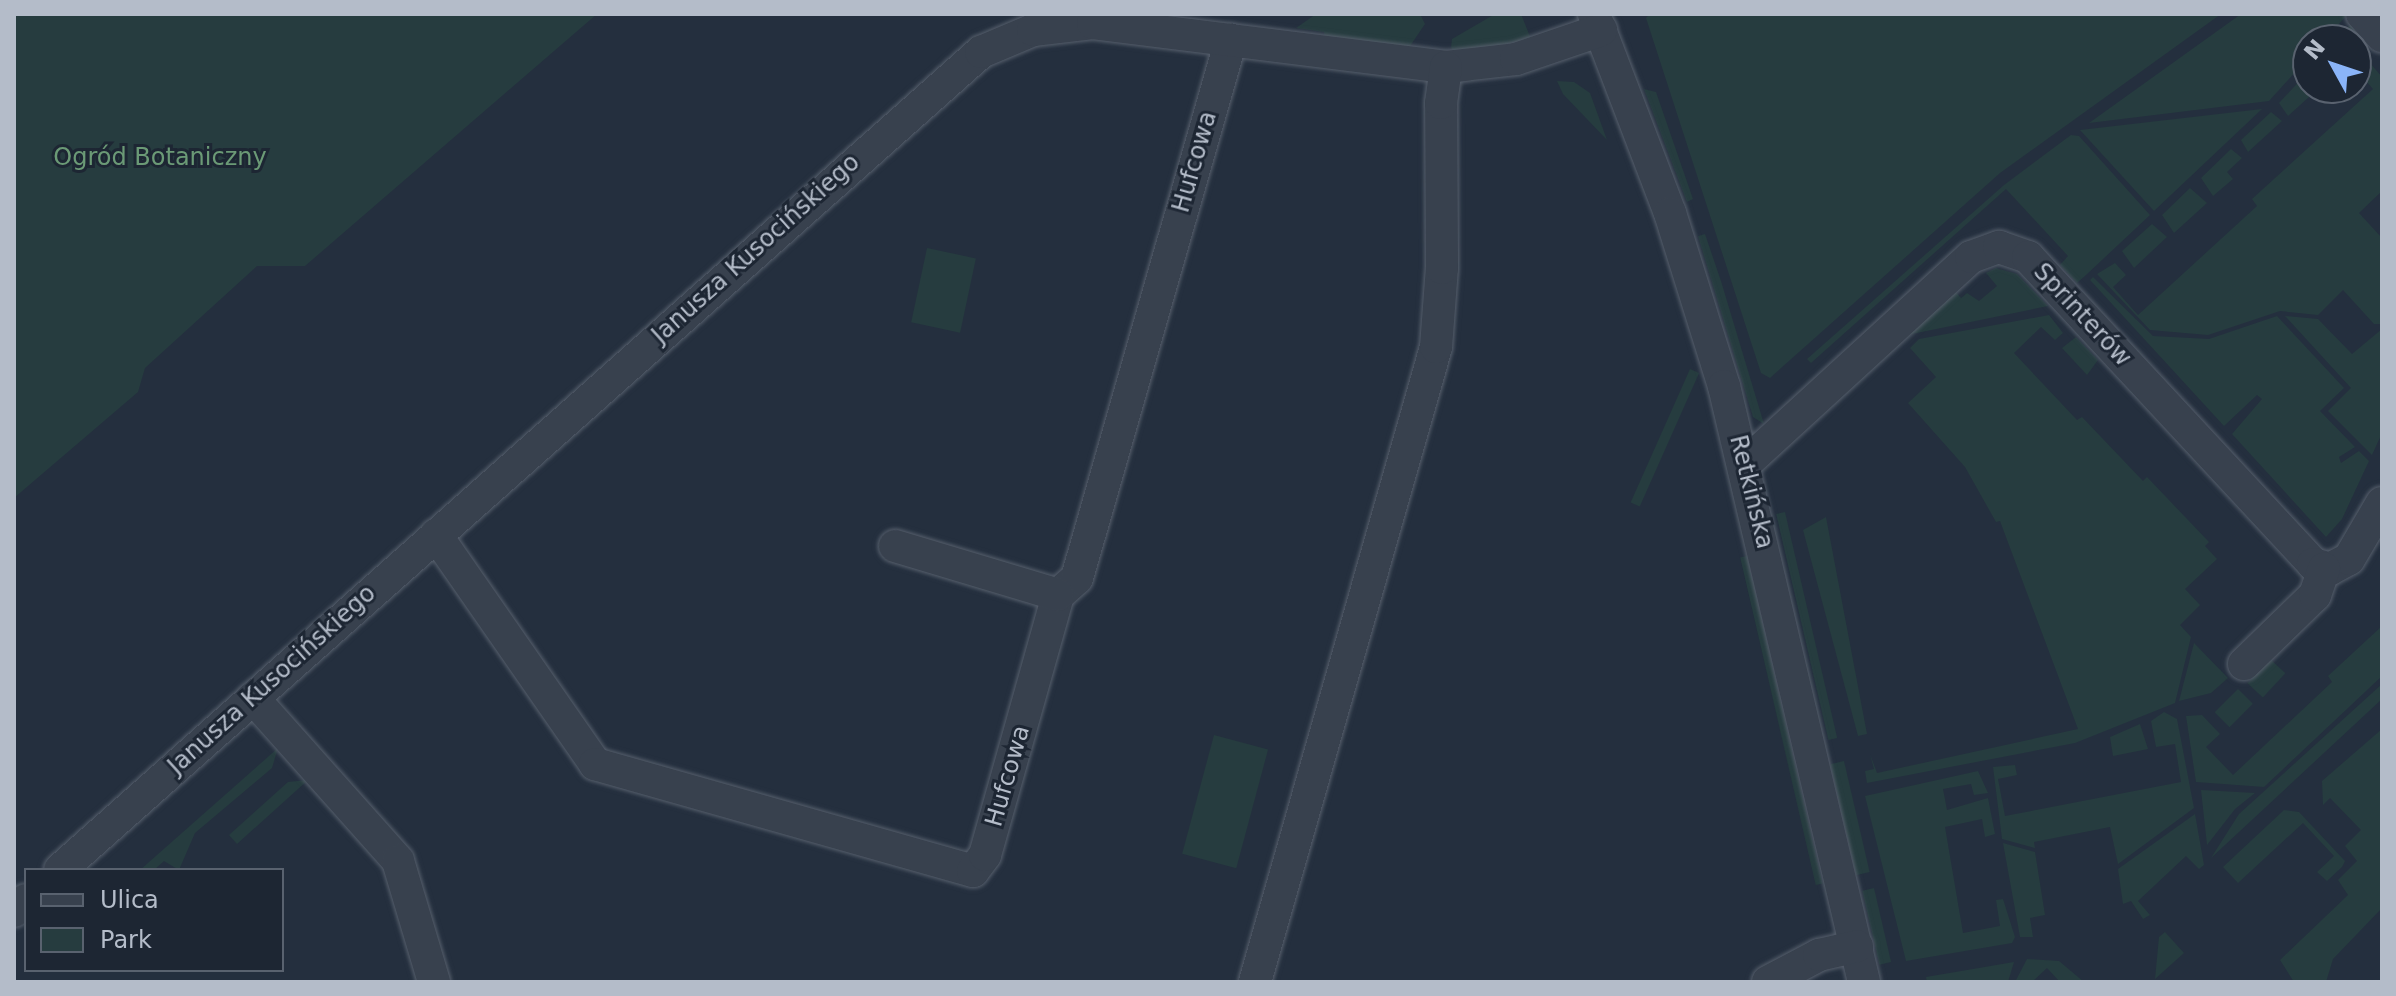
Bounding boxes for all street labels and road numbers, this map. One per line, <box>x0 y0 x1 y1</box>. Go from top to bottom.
street label: Hufcowa <box>1167 108 1223 216</box>
street label: Janusza Kusocińskiego <box>646 148 866 350</box>
street label: Sprinterów <box>2027 258 2137 372</box>
street label: Retkińska <box>1723 432 1779 552</box>
street label: Janusza Kusocińskiego <box>162 579 382 781</box>
street label: Hufcowa <box>980 722 1036 830</box>

